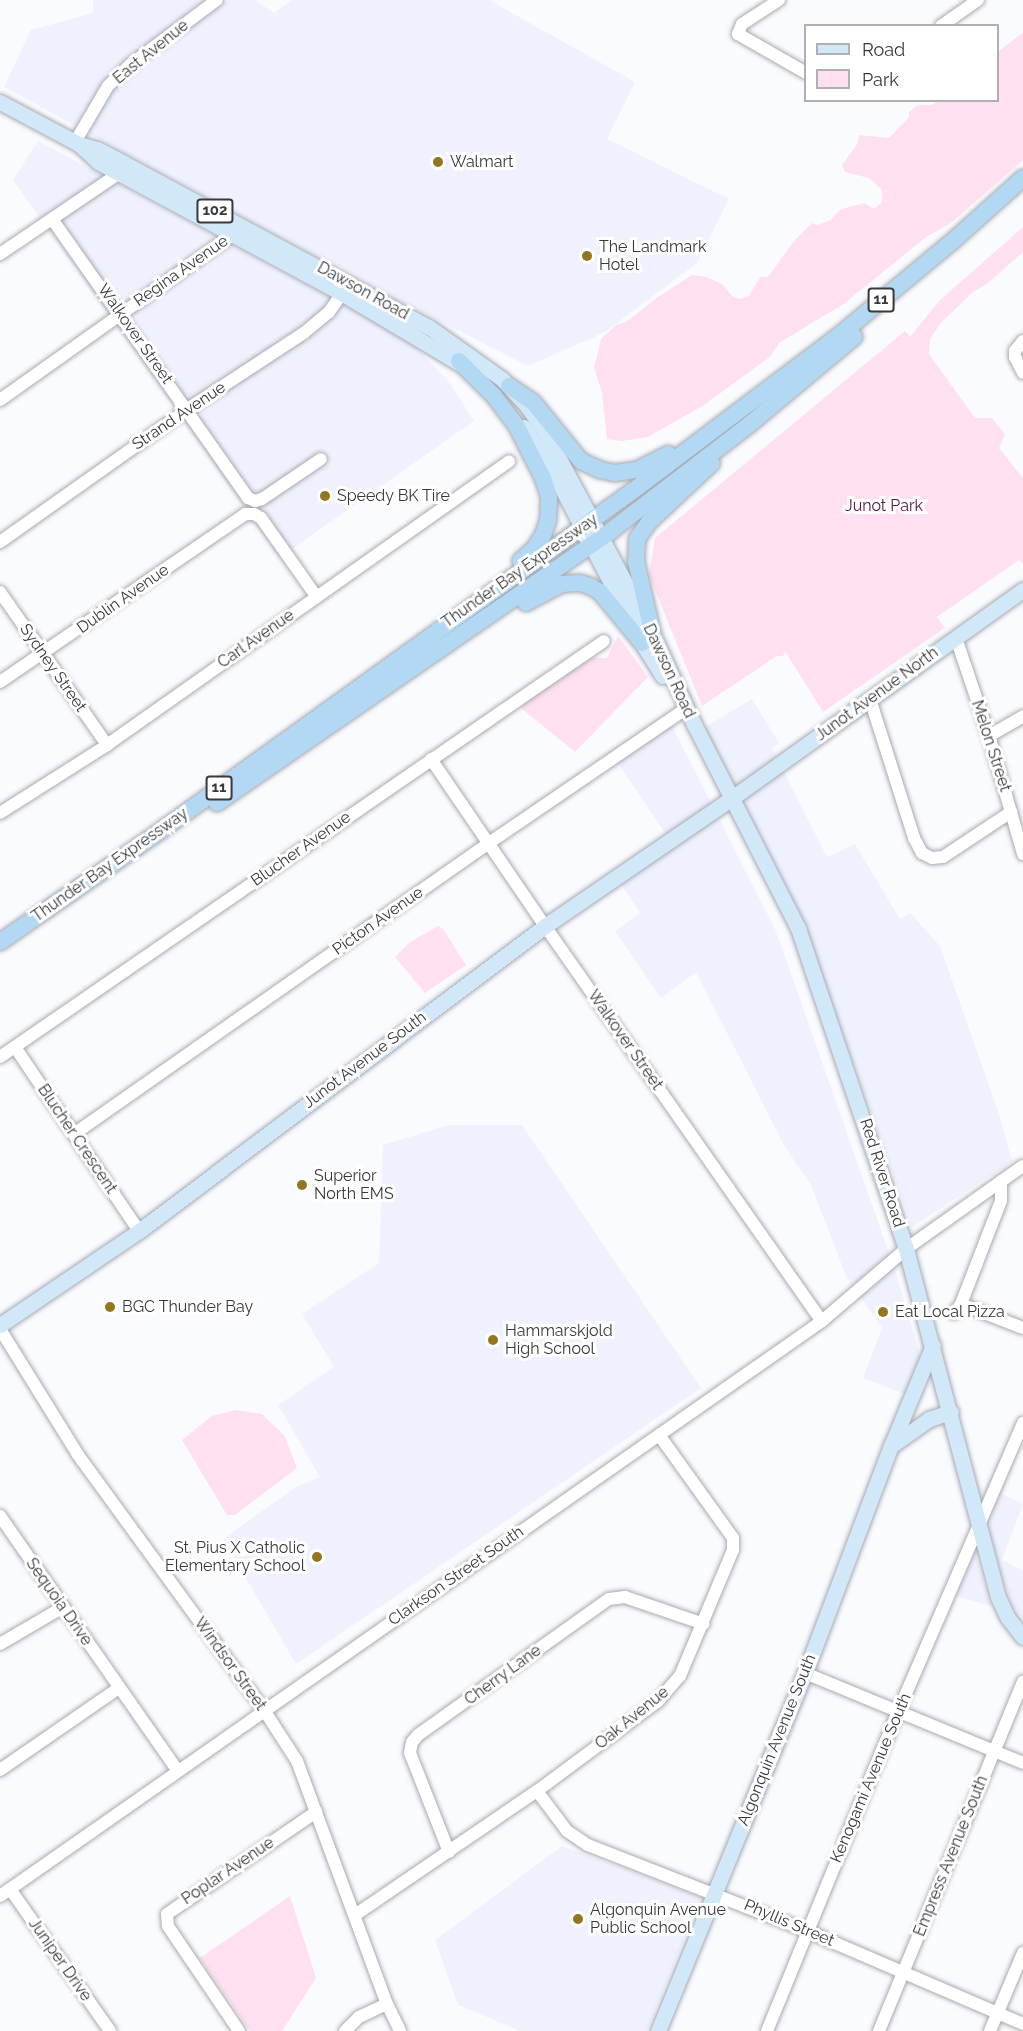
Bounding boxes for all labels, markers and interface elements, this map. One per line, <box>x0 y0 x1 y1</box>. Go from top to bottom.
street label: East Avenue <box>109 16 193 88</box>
legend <box>804 24 999 102</box>
text: Road <box>862 39 905 60</box>
text: Park <box>862 69 899 90</box>
place label: Walmart <box>450 152 513 172</box>
marker: Walmart <box>431 155 445 169</box>
road number: 102 <box>196 199 234 223</box>
street label: Regina Avenue <box>130 231 232 311</box>
place label: The Landmark Hotel <box>599 237 706 275</box>
marker: The Landmark Hotel <box>580 249 594 263</box>
street label: Dawson Road <box>314 258 412 324</box>
street label: Walkover Street <box>93 280 177 388</box>
road number: 11 <box>868 288 894 312</box>
street label: Strand Avenue <box>129 378 229 454</box>
place label: Speedy BK Tire <box>337 486 451 506</box>
marker: Speedy BK Tire <box>318 489 332 503</box>
park label: Junot Park <box>845 496 923 516</box>
street label: Thunder Bay Expressway <box>438 510 602 632</box>
street label: Dublin Avenue <box>73 560 173 638</box>
street label: Carl Avenue <box>214 605 298 673</box>
street label: Sydney Street <box>15 620 91 716</box>
street label: Dawson Road <box>639 621 699 721</box>
street label: Junot Avenue North <box>812 643 942 745</box>
street label: Melon Street <box>967 698 1015 794</box>
road number: 11 <box>206 776 232 800</box>
street label: Thunder Bay Expressway <box>28 804 192 926</box>
street label: Blucher Avenue <box>247 807 355 891</box>
street label: Picton Avenue <box>329 883 427 959</box>
street label: Walkover Street <box>583 986 667 1094</box>
street label: Junot Avenue South <box>300 1008 430 1112</box>
street label: Blucher Crescent <box>33 1081 121 1197</box>
street label: Red River Road <box>855 1116 909 1230</box>
place label: Superior North EMS <box>314 1166 394 1204</box>
marker: Superior North EMS <box>295 1178 309 1192</box>
place label: BGC Thunder Bay <box>122 1297 254 1317</box>
marker: BGC Thunder Bay <box>103 1300 117 1314</box>
place label: Eat Local Pizza <box>895 1302 1005 1322</box>
marker: Eat Local Pizza <box>876 1305 890 1319</box>
place label: Hammarskjold High School <box>505 1321 613 1359</box>
marker: Hammarskjold High School <box>486 1333 500 1347</box>
street label: Clarkson Street South <box>385 1522 527 1630</box>
place label: St. Pius X Catholic Elementary School <box>165 1538 305 1576</box>
marker: St. Pius X Catholic Elementary School <box>310 1550 324 1564</box>
street label: Sequoia Drive <box>22 1555 96 1649</box>
street label: Windsor Street <box>190 1614 270 1714</box>
street label: Cherry Lane <box>461 1641 545 1709</box>
street label: Algonquin Avenue South <box>734 1651 820 1829</box>
street label: Oak Avenue <box>591 1682 673 1754</box>
street label: Kenogami Avenue South <box>826 1690 916 1866</box>
street label: Empress Avenue South <box>910 1773 992 1939</box>
street label: Poplar Avenue <box>178 1833 278 1909</box>
street label: Phyllis Street <box>741 1895 837 1951</box>
place label: Algonquin Avenue Public School <box>590 1900 726 1938</box>
marker: Algonquin Avenue Public School <box>571 1912 585 1926</box>
street label: Juniper Drive <box>24 1915 96 2005</box>

